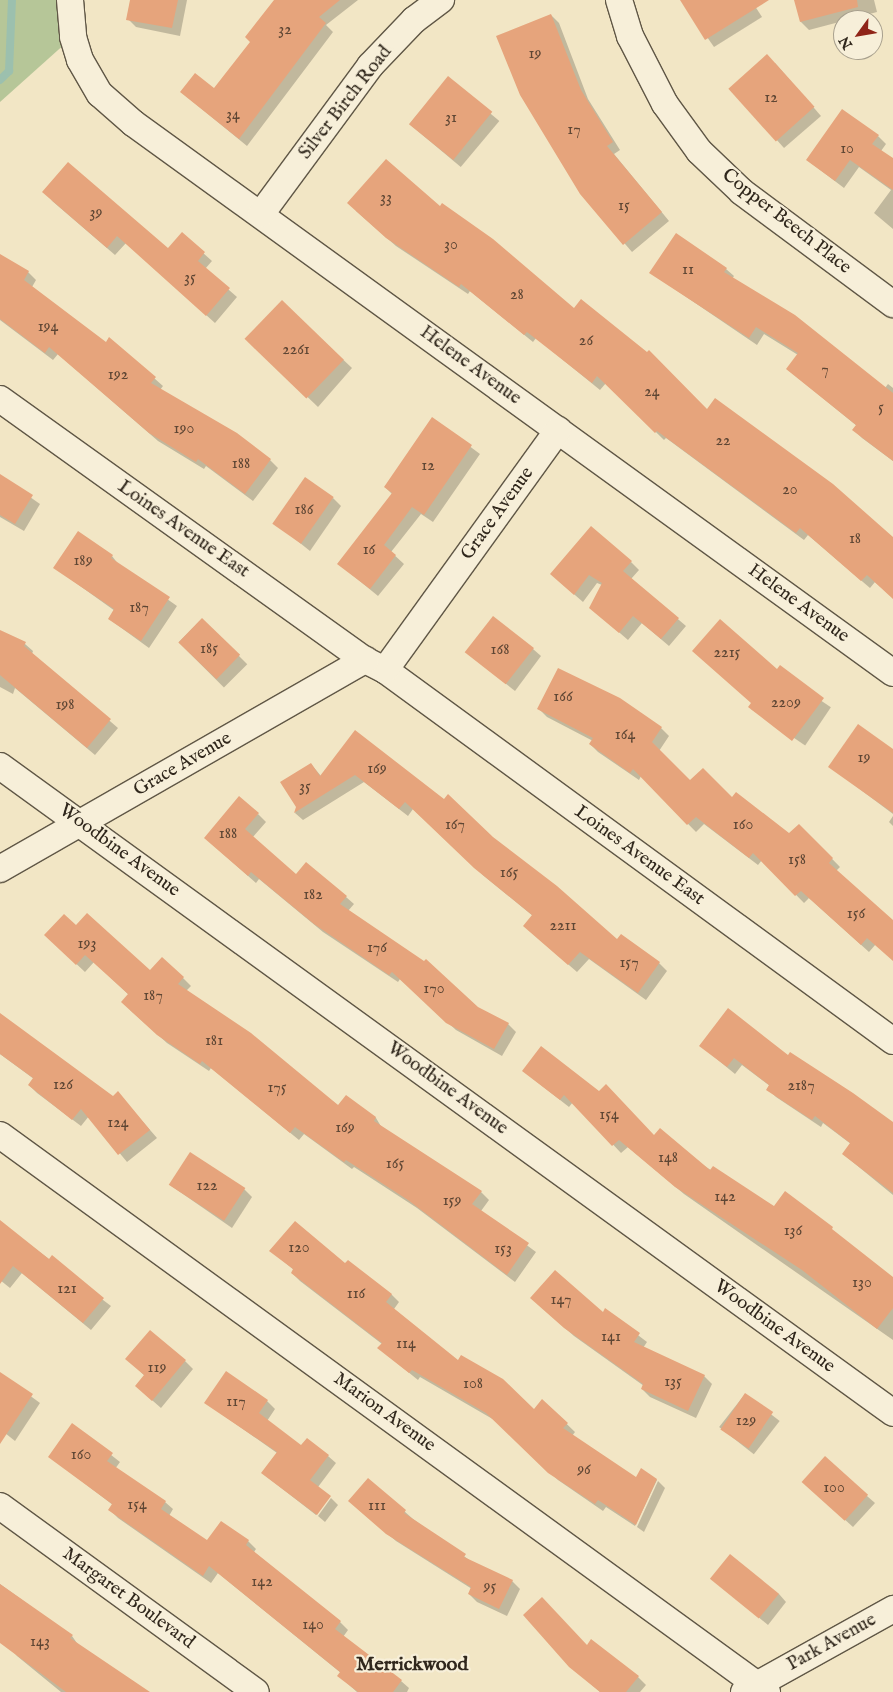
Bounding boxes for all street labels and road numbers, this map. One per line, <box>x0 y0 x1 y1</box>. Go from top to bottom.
street label: Silver Birch Road <box>295 42 397 164</box>
street label: Copper Beech Place <box>717 164 855 280</box>
street label: Helene Avenue <box>415 322 525 410</box>
street label: Grace Avenue <box>457 463 539 565</box>
street label: Loines Avenue East <box>113 476 253 584</box>
street label: Helene Avenue <box>743 560 853 648</box>
street label: Grace Avenue <box>130 728 236 802</box>
street label: Woodbine Avenue <box>54 799 184 903</box>
street label: Loines Avenue East <box>569 801 709 911</box>
street label: Woodbine Avenue <box>382 1037 512 1141</box>
street label: Woodbine Avenue <box>709 1275 839 1379</box>
street label: Marion Avenue <box>329 1368 439 1458</box>
street label: Margaret Boulevard <box>57 1543 199 1655</box>
street label: Park Avenue <box>783 1609 881 1677</box>

